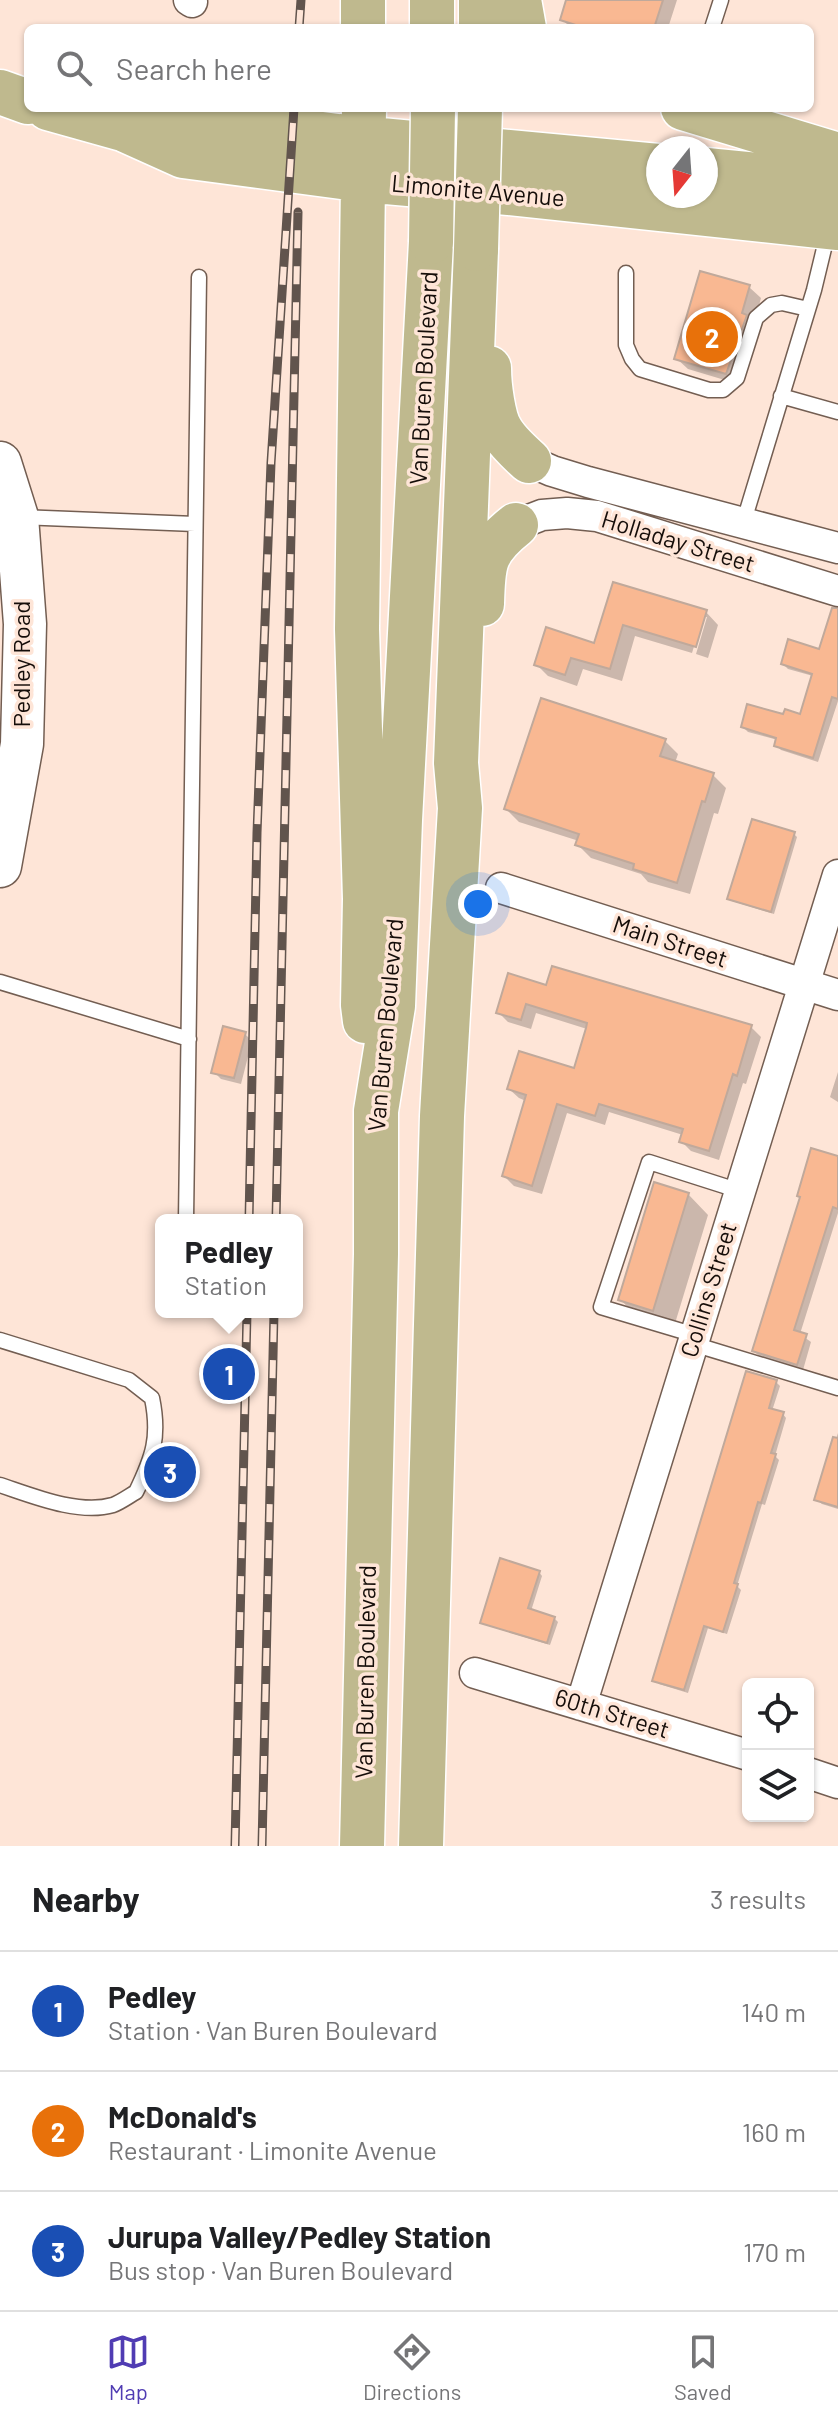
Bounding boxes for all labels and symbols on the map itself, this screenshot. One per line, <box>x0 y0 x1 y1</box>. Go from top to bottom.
north arrow <box>646 136 718 208</box>
street label: Limonite Avenue <box>390 167 566 212</box>
street label: Van Buren Boulevard <box>402 270 443 485</box>
pin: 2 <box>686 307 738 367</box>
street label: Holladay Street <box>598 503 759 578</box>
street label: Pedley Road <box>6 601 35 727</box>
your location <box>458 884 498 924</box>
street label: Main Street <box>609 908 731 973</box>
street label: Van Buren Boulevard <box>361 917 408 1133</box>
street label: Collins Street <box>673 1219 742 1361</box>
pin: 1 <box>203 1344 255 1404</box>
pin: 3 <box>144 1442 196 1502</box>
street label: Van Buren Boulevard <box>348 1565 381 1779</box>
street label: 60th Street <box>552 1681 673 1744</box>

